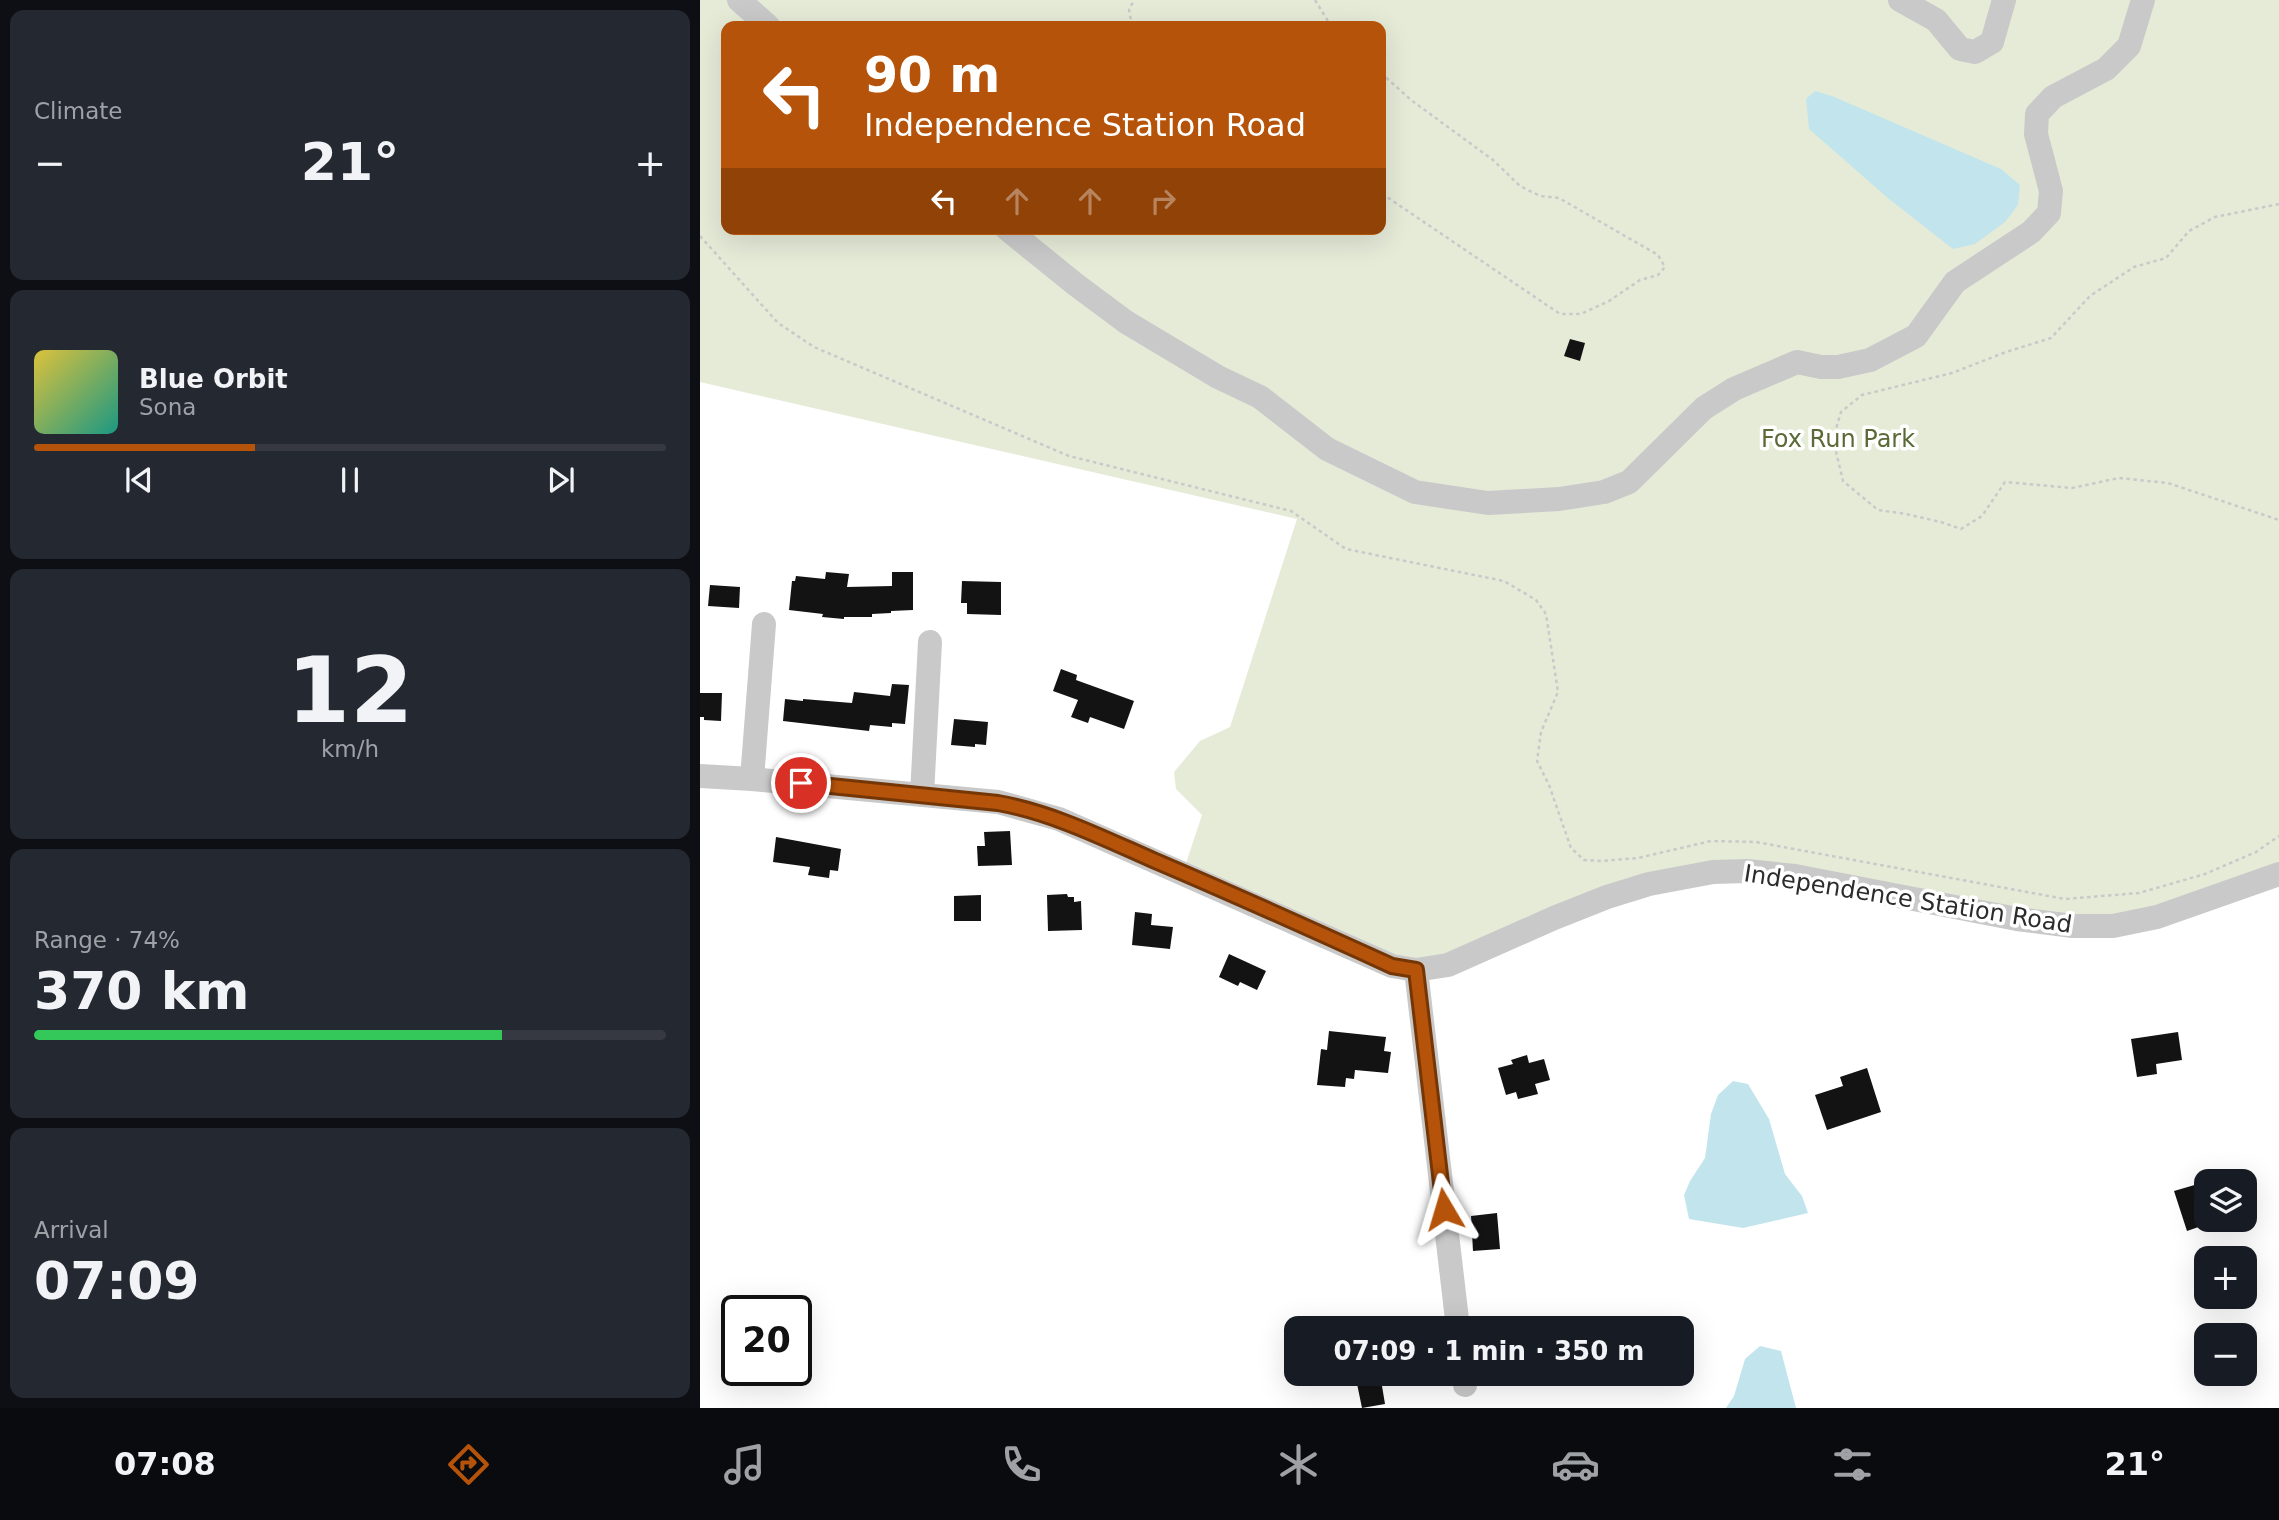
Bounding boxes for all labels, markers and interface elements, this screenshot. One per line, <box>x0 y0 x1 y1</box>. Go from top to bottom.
text: 90 m <box>864 47 1000 104</box>
icon: left <box>749 49 840 140</box>
text: Climate <box>34 98 123 124</box>
text: Independence Station Road <box>864 106 1306 144</box>
text: 21° <box>301 132 399 192</box>
text: − <box>34 141 66 185</box>
text: + <box>634 141 666 185</box>
icon: left <box>925 182 963 220</box>
icon: ahead <box>998 182 1036 220</box>
icon: ahead <box>1071 182 1109 220</box>
icon: right <box>1144 182 1182 220</box>
text: Blue Orbit <box>139 364 288 394</box>
text: Sona <box>139 394 196 420</box>
park label: Fox Run Park <box>1761 425 1915 453</box>
icon: previous <box>120 461 158 499</box>
icon: pause <box>331 461 369 499</box>
icon: next <box>542 461 580 499</box>
text: 12 <box>287 638 413 743</box>
text: km/h <box>321 736 379 762</box>
pin <box>771 753 831 813</box>
icon: arrive <box>782 764 820 802</box>
street label: Independence Station Road <box>1742 859 2074 939</box>
text: Range · 74% <box>34 927 180 953</box>
text: 370 km <box>34 961 249 1021</box>
map controls <box>2194 1169 2257 1386</box>
button: layers <box>2194 1169 2257 1232</box>
position arrow <box>1407 1172 1481 1246</box>
text: Arrival <box>34 1217 109 1243</box>
button: + <box>2194 1246 2257 1309</box>
text: 07:09 <box>34 1251 200 1311</box>
speed limit sign: 20 <box>721 1295 812 1386</box>
button: − <box>2194 1323 2257 1386</box>
text: 07:09 · 1 min · 350 m <box>1334 1336 1644 1366</box>
icon: directions <box>444 1440 493 1489</box>
icon: music <box>720 1440 769 1489</box>
icon: phone <box>997 1440 1046 1489</box>
icon: climate <box>1274 1440 1323 1489</box>
icon: car <box>1551 1440 1600 1489</box>
icon: filters <box>1828 1440 1877 1489</box>
text: 07:08 <box>114 1445 216 1483</box>
text: 21° <box>2104 1445 2165 1483</box>

